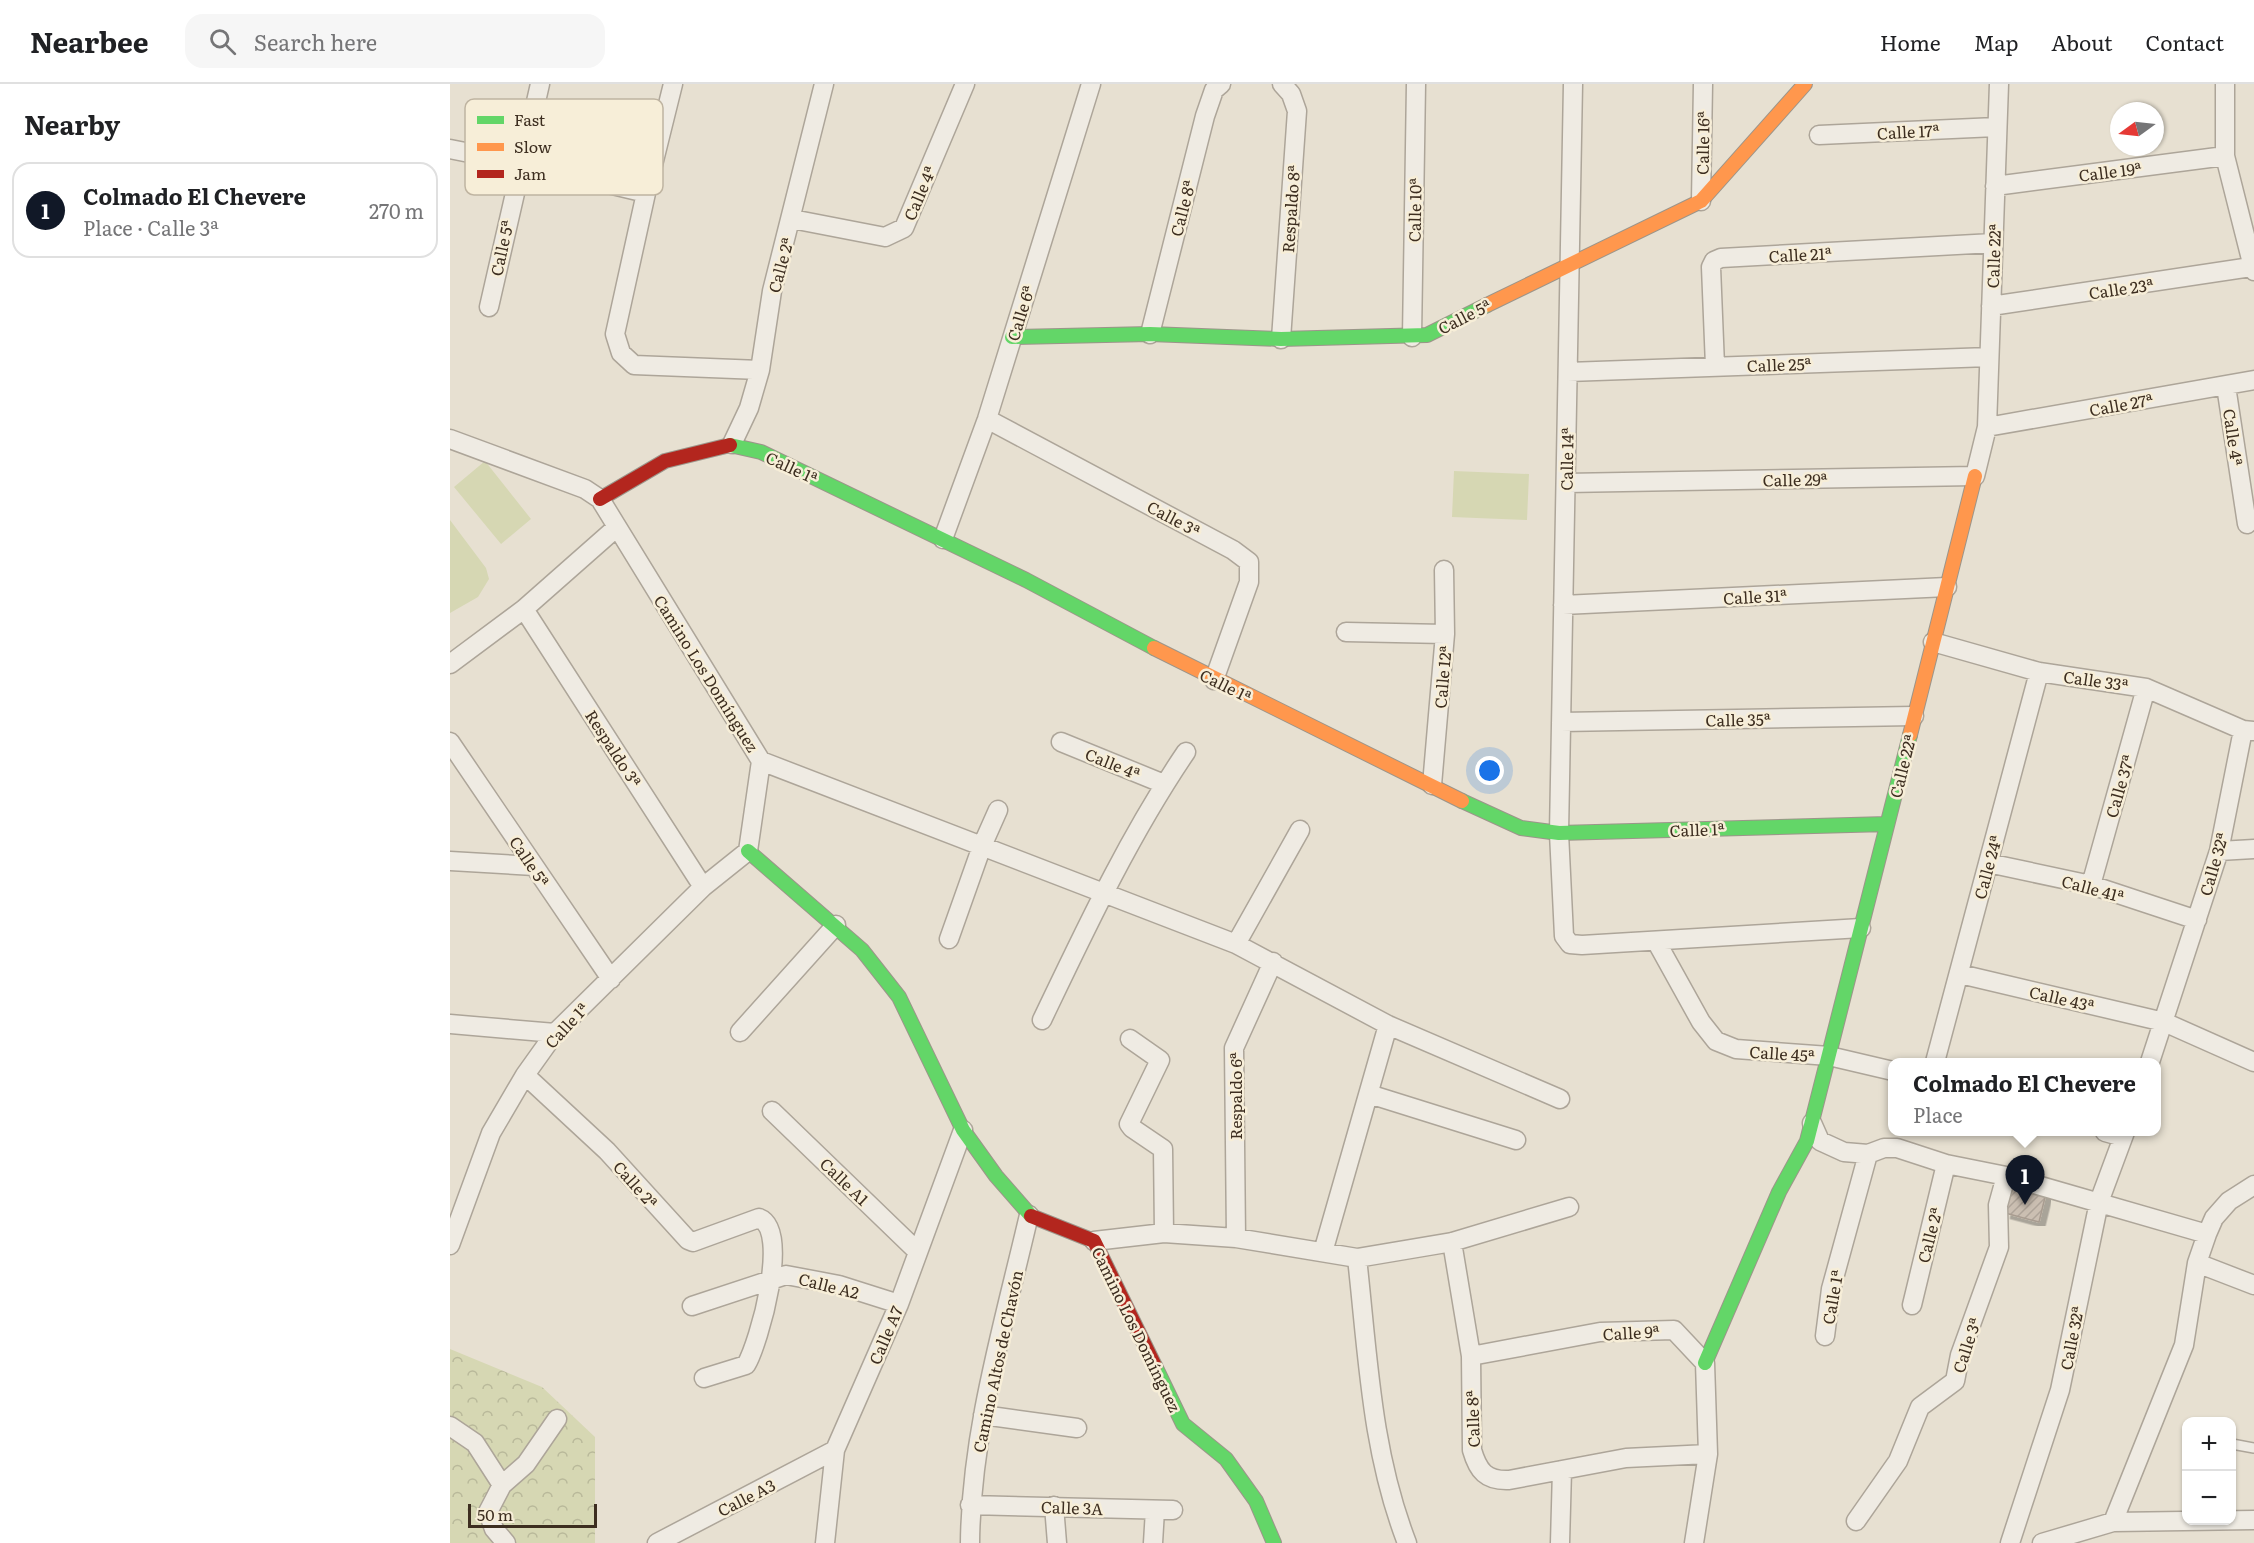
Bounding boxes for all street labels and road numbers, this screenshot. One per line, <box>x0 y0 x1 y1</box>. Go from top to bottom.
street label: Calle 16ª <box>1689 111 1715 175</box>
street label: Calle 17ª <box>1876 117 1940 145</box>
street label: Calle 19ª <box>2077 155 2143 187</box>
street label: Calle 4ª <box>897 162 941 224</box>
street label: Respaldo 8ª <box>1275 164 1305 254</box>
street label: Calle 8ª <box>1163 177 1201 239</box>
street label: Calle 10ª <box>1401 177 1427 242</box>
street label: Calle 5ª <box>483 218 519 278</box>
street label: Calle 22ª <box>1980 223 2006 289</box>
street label: Calle 2ª <box>761 234 799 295</box>
street label: Calle 21ª <box>1768 240 1832 268</box>
street label: Calle 23ª <box>2087 272 2155 304</box>
street label: Calle 6ª <box>1000 282 1040 344</box>
street label: Calle 5ª <box>1433 292 1495 340</box>
street label: Calle 25ª <box>1746 351 1812 377</box>
street label: Calle 27ª <box>2087 387 2155 421</box>
street label: Calle 4ª <box>2218 407 2250 467</box>
street label: Calle 14ª <box>1553 427 1579 491</box>
street label: Calle 1ª <box>762 445 822 490</box>
street label: Calle 29ª <box>1762 466 1828 492</box>
street label: Calle 3ª <box>1143 494 1205 542</box>
street label: Calle 31ª <box>1723 582 1788 610</box>
street label: Camino Los Domínguez <box>649 590 765 756</box>
street label: Calle 12ª <box>1427 644 1457 709</box>
street label: Calle 1ª <box>1196 662 1256 708</box>
street label: Calle 33ª <box>2062 664 2130 696</box>
street label: Respaldo 3ª <box>580 705 648 792</box>
street label: Calle 35ª <box>1705 706 1771 732</box>
street label: Calle 22ª <box>1883 731 1922 800</box>
street label: Calle 4ª <box>1082 741 1144 785</box>
street label: Calle 37ª <box>2099 751 2140 820</box>
street label: Calle 1ª <box>1669 816 1725 842</box>
street label: Calle 32ª <box>2193 829 2234 898</box>
street label: Calle 5ª <box>504 831 556 891</box>
street label: Calle 24ª <box>1967 832 2007 902</box>
street label: Calle 41ª <box>2059 868 2127 908</box>
street label: Calle 43ª <box>2027 979 2097 1017</box>
street label: Calle 1ª <box>538 997 594 1053</box>
street label: Calle 45ª <box>1749 1039 1816 1067</box>
street label: Respaldo 6ª <box>1223 1052 1247 1140</box>
street label: Calle A1 <box>815 1152 875 1211</box>
street label: Calle 2ª <box>608 1155 664 1213</box>
street label: Calle 2ª <box>1911 1204 1948 1265</box>
street label: Camino Los Domínguez <box>1087 1242 1188 1416</box>
street label: Calle A2 <box>796 1266 862 1304</box>
street label: Camino Altos de Chavón <box>966 1267 1028 1454</box>
street label: Calle 1ª <box>1815 1268 1849 1326</box>
street label: Calle A7 <box>862 1302 908 1368</box>
street label: Calle 32ª <box>2053 1304 2089 1372</box>
street label: Calle 3ª <box>1946 1314 1986 1376</box>
street label: Calle 9ª <box>1602 1319 1660 1345</box>
street label: Calle 8ª <box>1459 1390 1485 1448</box>
street label: Calle A3 <box>713 1472 779 1522</box>
street label: Calle 3A <box>1041 1494 1104 1520</box>

